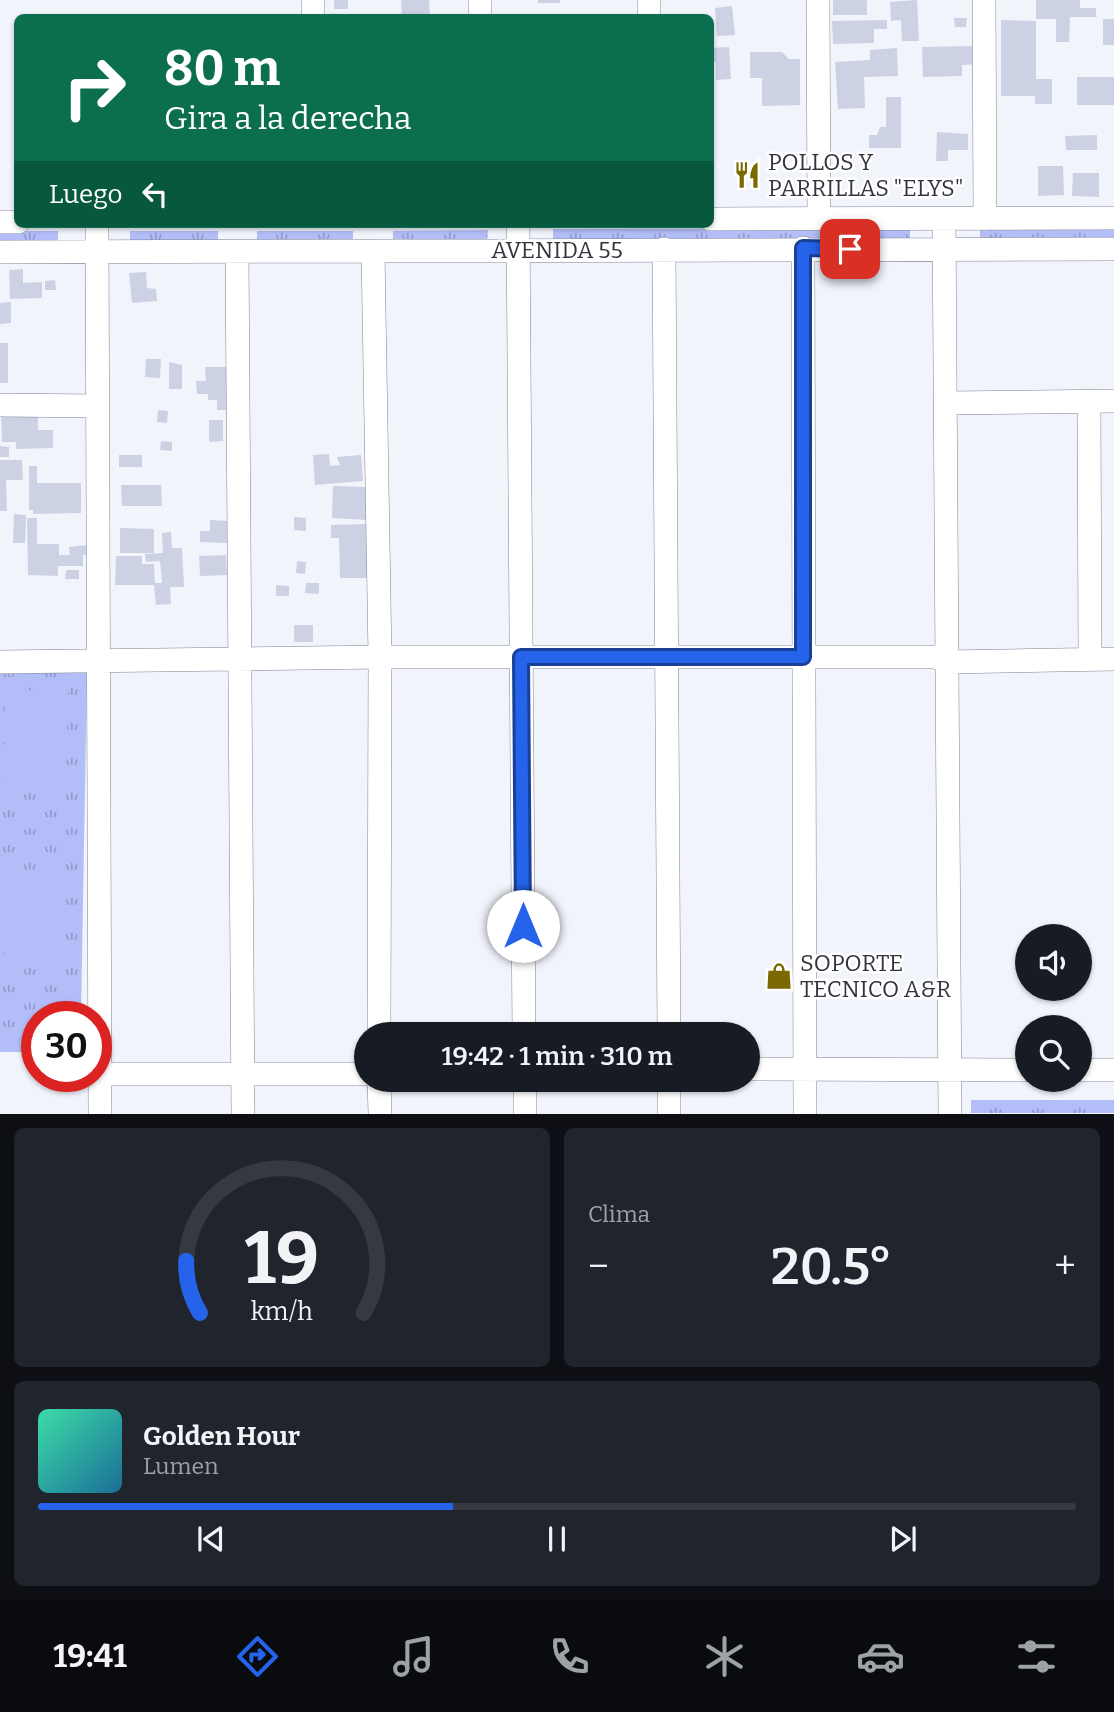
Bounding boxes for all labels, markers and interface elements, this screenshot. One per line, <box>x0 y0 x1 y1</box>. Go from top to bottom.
text: 80 m <box>164 39 280 98</box>
icon: right <box>49 42 140 133</box>
text: Gira a la derecha <box>164 99 411 137</box>
place label: POLLOS Y PARRILLAS "ELYS" <box>768 148 964 202</box>
restaurant icon: POLLOS Y PARRILLAS "ELYS" <box>732 160 762 190</box>
icon: left <box>136 175 174 213</box>
text: Luego <box>49 179 122 210</box>
pin <box>820 219 880 279</box>
icon: arrive <box>831 230 869 268</box>
street label: AVENIDA 55 <box>491 236 623 264</box>
position arrow <box>486 889 560 963</box>
map controls <box>1015 924 1092 1092</box>
button: sound <box>1015 924 1092 1001</box>
place label: SOPORTE TECNICO A&R <box>800 949 951 1003</box>
shop icon: SOPORTE TECNICO A&R <box>764 961 794 991</box>
speed limit sign: 30 <box>21 1001 112 1092</box>
button: search <box>1015 1015 1092 1092</box>
text: 19:42 · 1 min · 310 m <box>441 1041 673 1072</box>
text: Clima <box>588 1200 650 1228</box>
text: 19 <box>245 1216 319 1303</box>
text: 20.5° <box>771 1235 893 1298</box>
text: − <box>588 1243 609 1289</box>
text: + <box>1054 1243 1076 1289</box>
text: km/h <box>251 1297 313 1327</box>
text: Golden Hour <box>143 1421 300 1452</box>
text: Lumen <box>143 1452 219 1480</box>
icon: previous <box>192 1520 230 1558</box>
icon: pause <box>538 1520 576 1558</box>
icon: next <box>884 1520 922 1558</box>
icon: directions <box>233 1632 282 1681</box>
icon: music <box>389 1632 438 1681</box>
icon: phone <box>545 1632 594 1681</box>
icon: climate <box>700 1632 749 1681</box>
icon: car <box>856 1632 905 1681</box>
icon: filters <box>1012 1632 1061 1681</box>
text: 19:41 <box>53 1637 127 1675</box>

